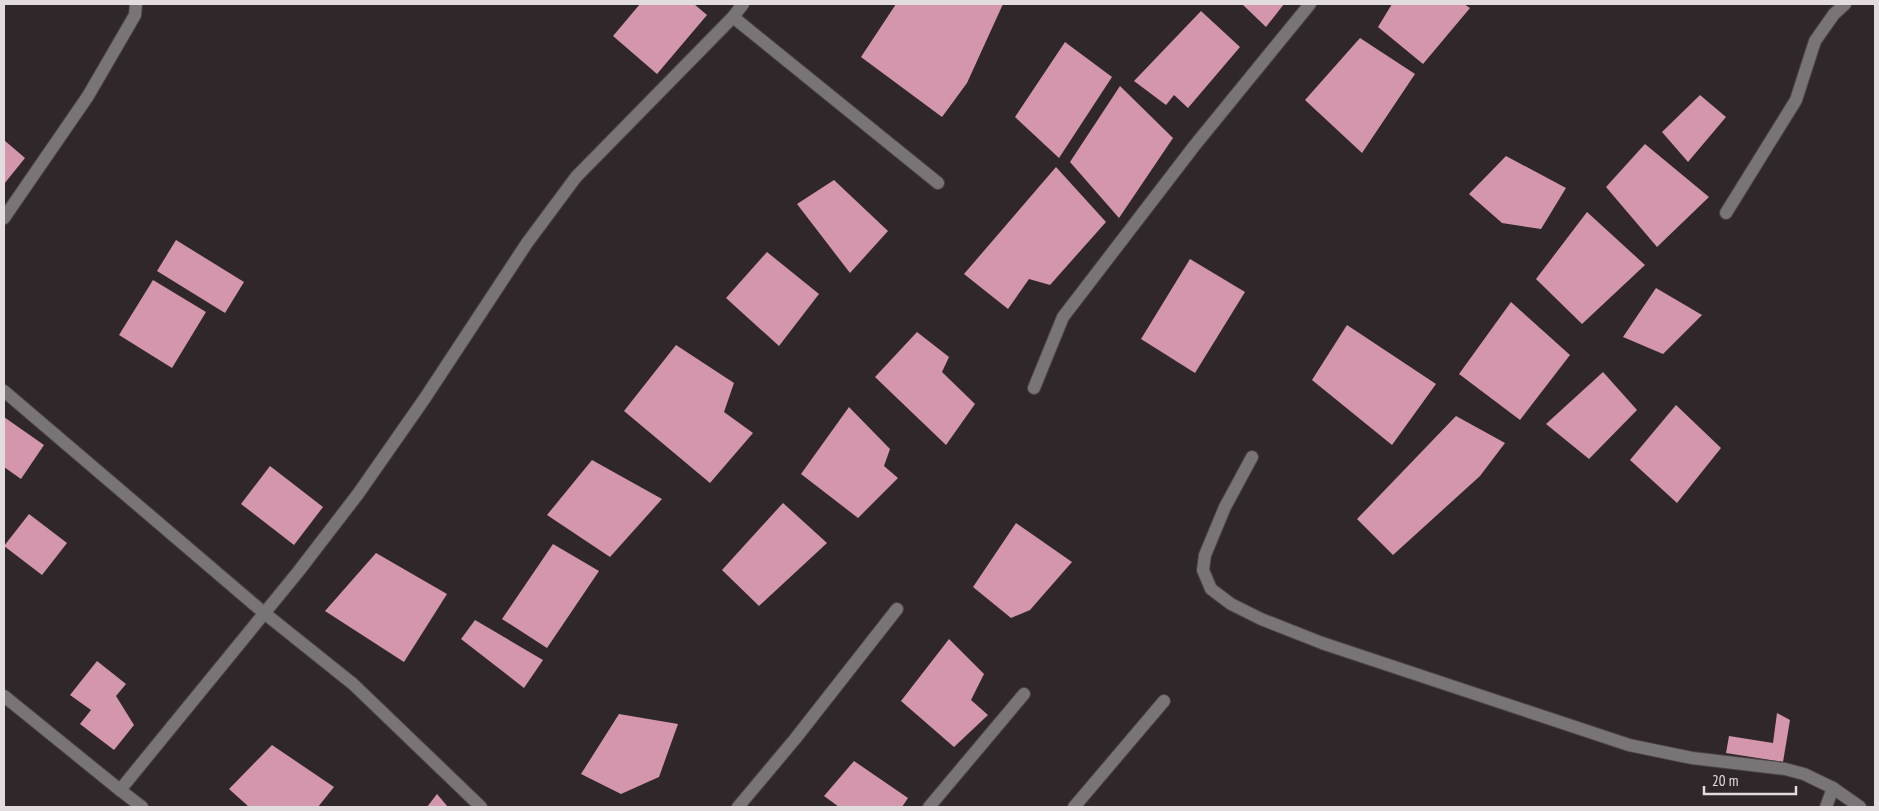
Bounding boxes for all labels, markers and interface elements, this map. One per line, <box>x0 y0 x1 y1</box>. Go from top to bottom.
scale bar <box>1704 764 1796 796</box>
text: 20 m <box>1712 771 1738 790</box>

